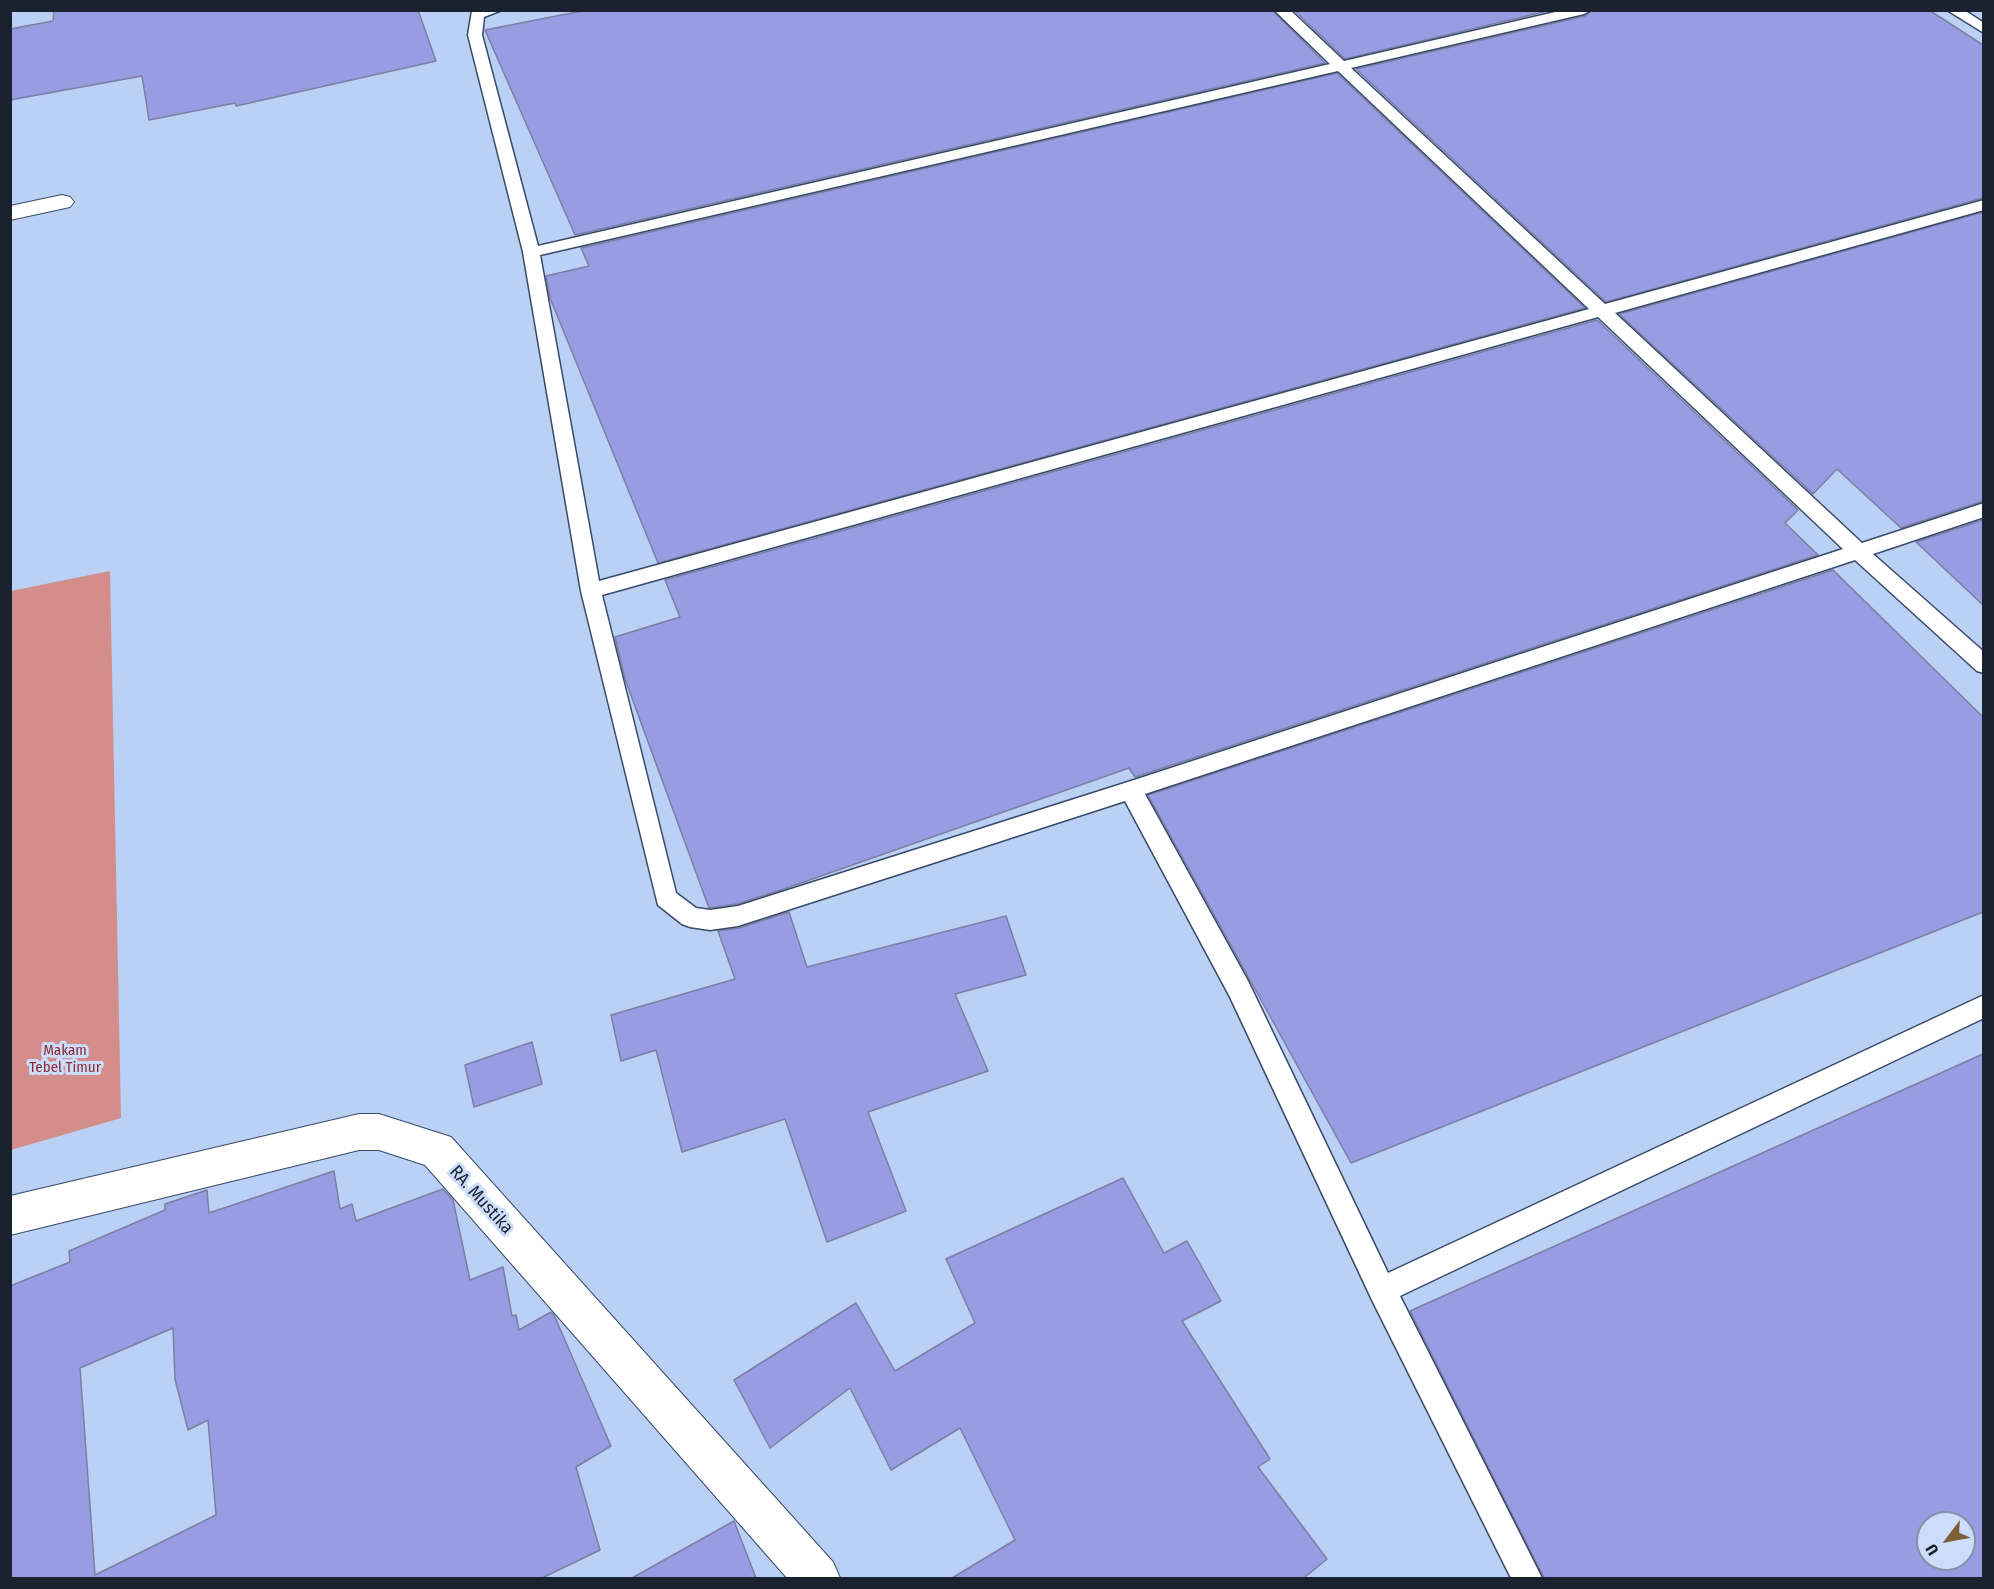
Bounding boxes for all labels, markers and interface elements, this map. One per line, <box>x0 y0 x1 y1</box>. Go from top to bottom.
park label: Makam Tebel Timur <box>29 1042 101 1077</box>
street label: RA. Mustika <box>445 1161 517 1239</box>
north arrow <box>1916 1511 1976 1571</box>
text: U <box>1921 1541 1943 1559</box>

